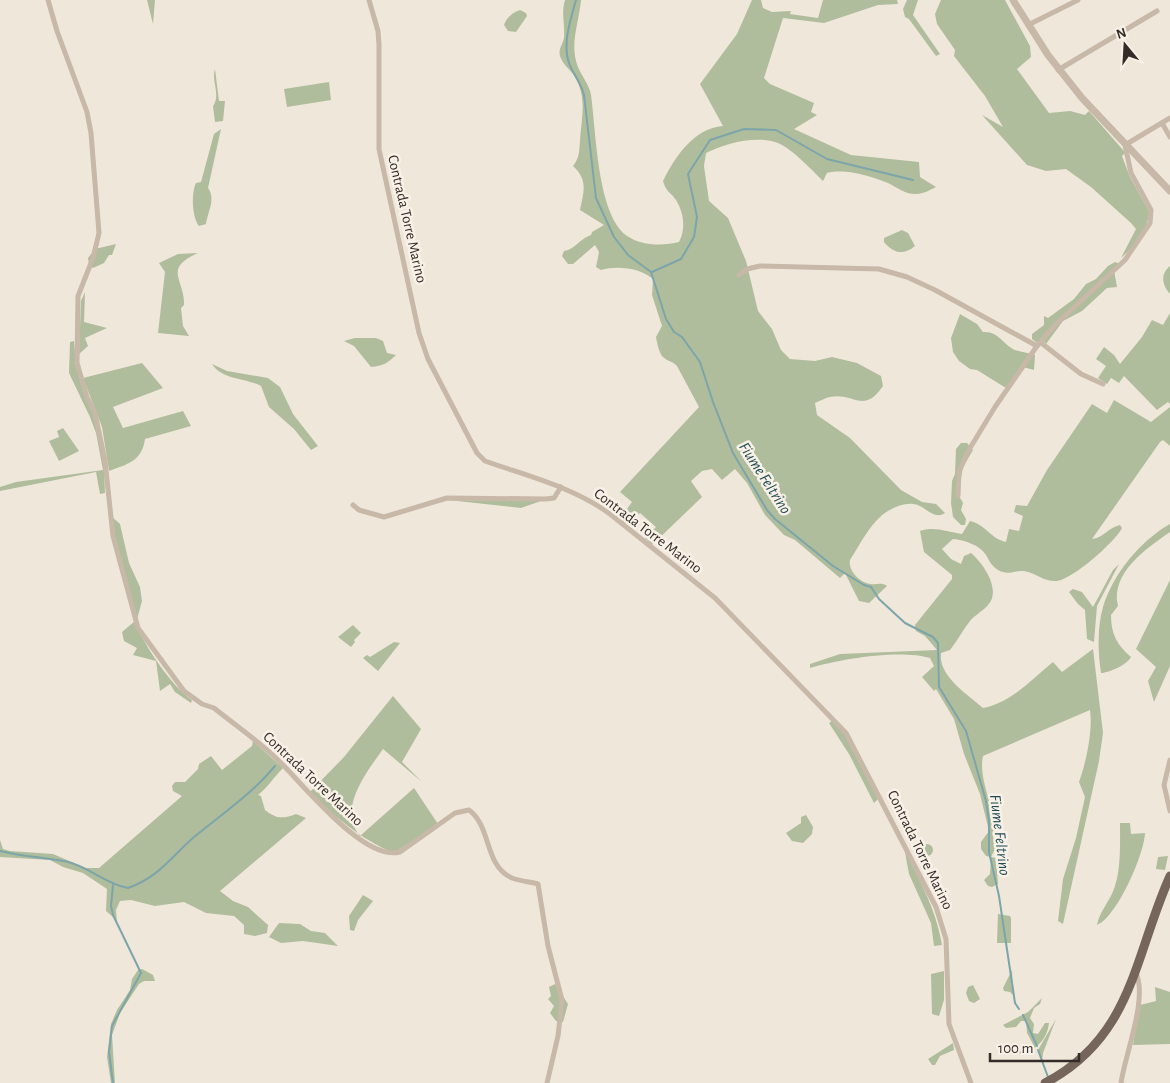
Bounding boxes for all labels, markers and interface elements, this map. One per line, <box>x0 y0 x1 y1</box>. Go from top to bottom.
north arrow <box>1100 20 1150 70</box>
text: N <box>1114 25 1128 42</box>
street label: Contrada Torre Marino <box>385 154 429 284</box>
water label: Fiume Feltrino <box>736 439 794 517</box>
street label: Contrada Torre Marino <box>591 486 705 576</box>
street label: Contrada Torre Marino <box>260 729 366 829</box>
street label: Contrada Torre Marino <box>885 788 955 912</box>
water label: Fiume Feltrino <box>987 794 1013 877</box>
scale bar <box>990 1030 1079 1062</box>
text: 100 m <box>998 1041 1033 1056</box>

